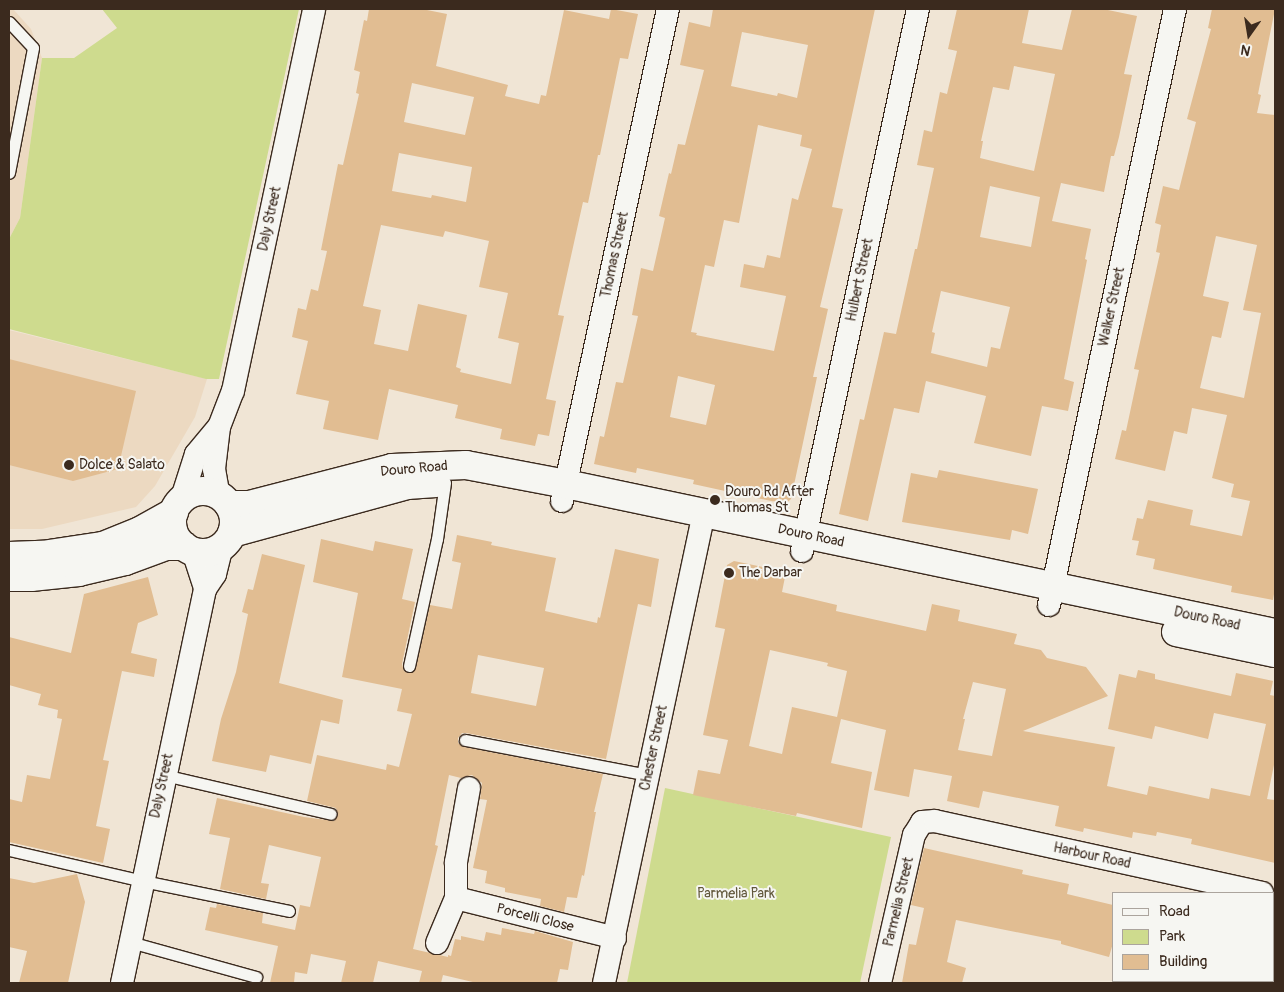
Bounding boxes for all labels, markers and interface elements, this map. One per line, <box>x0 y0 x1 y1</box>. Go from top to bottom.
north arrow <box>1224 10 1274 60</box>
text: N <box>1239 41 1252 59</box>
street label: Daly Street <box>255 185 285 253</box>
street label: Thomas Street <box>598 210 632 300</box>
street label: Hulbert Street <box>843 237 877 323</box>
street label: Walker Street <box>1095 266 1129 348</box>
place label: Dolce & Salato <box>79 457 165 473</box>
street label: Douro Road <box>380 458 448 480</box>
marker: Dolce & Salato <box>63 459 75 471</box>
place label: Douro Rd After Thomas St <box>725 484 814 516</box>
marker: Douro Rd After Thomas St <box>709 494 721 506</box>
street label: Douro Road <box>776 521 846 551</box>
place label: The Darbar <box>739 565 802 581</box>
marker: The Darbar <box>723 567 735 579</box>
street label: Douro Road <box>1172 604 1242 634</box>
street label: Chester Street <box>637 704 671 792</box>
street label: Daly Street <box>147 752 177 820</box>
street label: Harbour Road <box>1052 840 1132 872</box>
street label: Parmelia Street <box>881 856 917 948</box>
park label: Parmelia Park <box>697 886 775 902</box>
legend <box>1112 892 1274 982</box>
street label: Porcelli Close <box>495 900 575 936</box>
text: Road <box>1159 902 1190 921</box>
text: Park <box>1159 927 1185 946</box>
text: Building <box>1159 952 1207 971</box>

